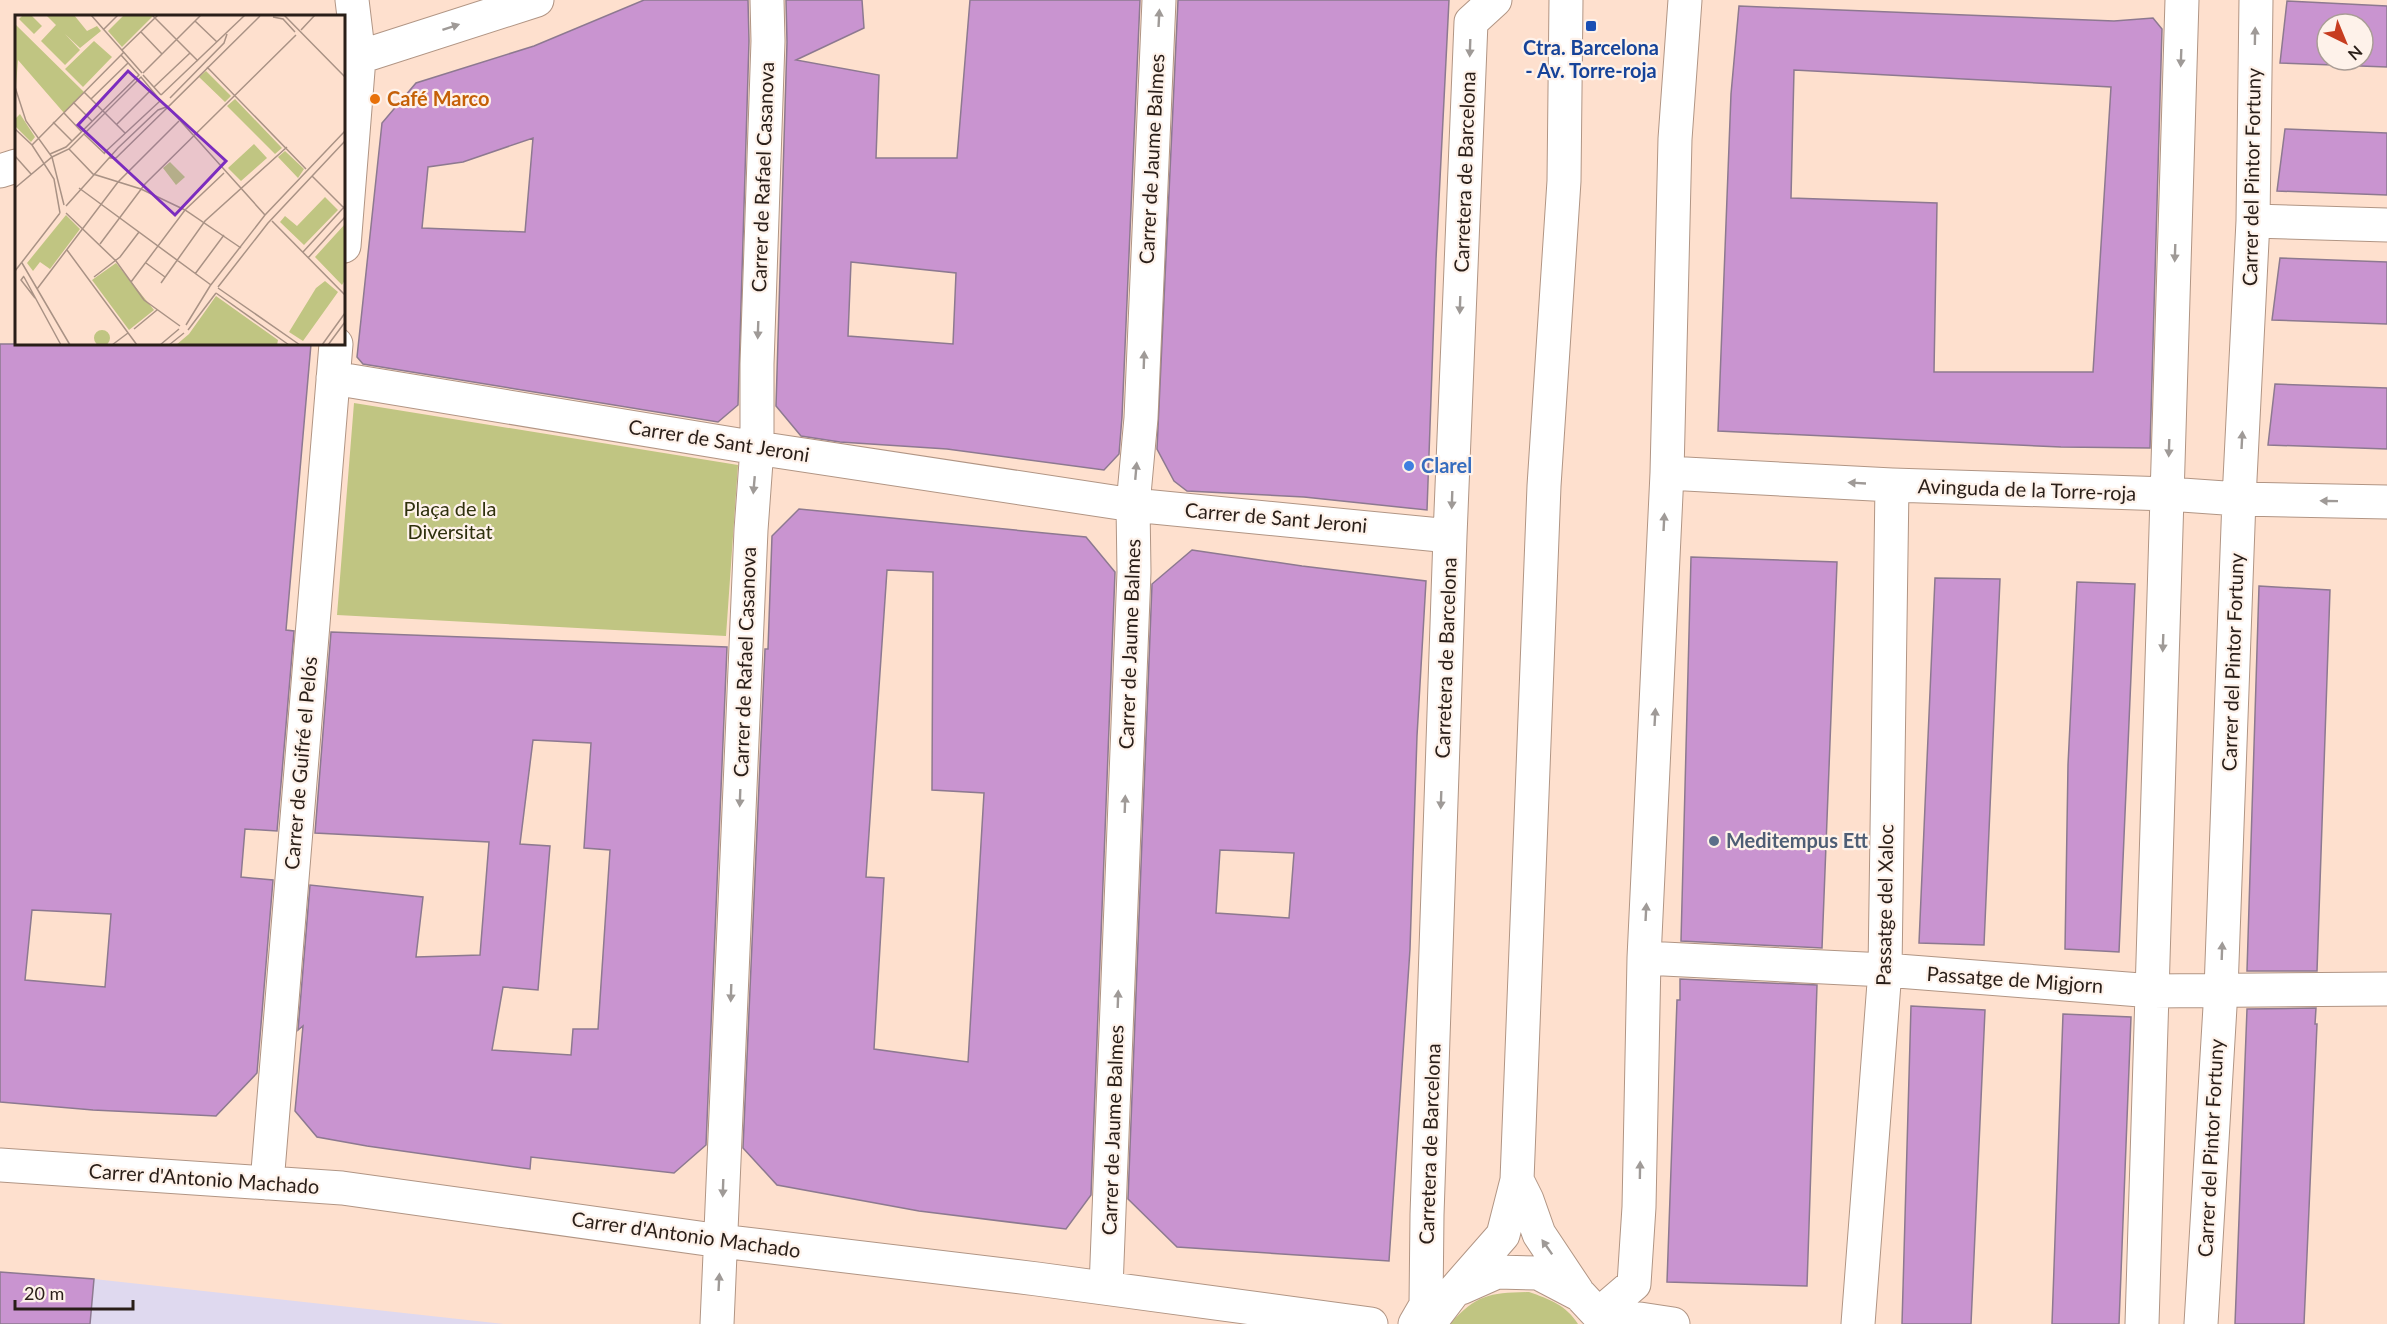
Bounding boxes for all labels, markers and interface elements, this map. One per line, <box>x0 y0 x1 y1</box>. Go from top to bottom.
one-way arrow <box>1154 9 1163 28</box>
north arrow <box>2315 12 2375 72</box>
inset map <box>15 15 345 345</box>
marker: Ctra. Barcelona - Av. Torre-roja <box>1584 19 1598 33</box>
one-way arrow <box>442 22 460 31</box>
one-way arrow <box>2250 26 2260 45</box>
place label: Ctra. Barcelona - Av. Torre-roja <box>1523 35 1659 82</box>
one-way arrow <box>1465 38 1475 57</box>
text: N <box>2345 42 2367 64</box>
one-way arrow <box>2176 49 2185 68</box>
street label: Carrer de Jaume Balmes <box>1134 53 1168 265</box>
street label: Carrer de Rafael Casanova <box>746 61 778 293</box>
street label: Carrer del Pintor Fortuny <box>2237 67 2265 286</box>
street label: Carretera de Barcelona <box>1448 71 1480 273</box>
place label: Café Marco <box>387 86 490 110</box>
marker: Café Marco <box>368 92 382 106</box>
one-way arrow <box>2170 244 2179 263</box>
one-way arrow <box>1455 296 1464 315</box>
one-way arrow <box>754 321 763 340</box>
one-way arrow <box>1139 350 1148 369</box>
street label: Carrer de Sant Jeroni <box>627 414 811 466</box>
one-way arrow <box>2237 431 2246 450</box>
one-way arrow <box>2164 439 2174 458</box>
place label: Clarel <box>1421 453 1472 477</box>
marker: Clarel <box>1402 459 1416 473</box>
one-way arrow <box>1131 462 1141 481</box>
street label: Avinguda de la Torre-roja <box>1917 473 2137 505</box>
one-way arrow <box>749 476 759 495</box>
one-way arrow <box>1848 479 1867 488</box>
one-way arrow <box>1447 491 1456 510</box>
park label: Plaça de la Diversitat <box>404 496 496 543</box>
one-way arrow <box>2319 496 2338 506</box>
street label: Carrer de Sant Jeroni <box>1184 497 1368 537</box>
one-way arrow <box>1660 513 1669 532</box>
street label: Carrer de Jaume Balmes <box>1113 538 1145 750</box>
street label: Carrer de Rafael Casanova <box>728 546 760 778</box>
street label: Carrer del Pintor Fortuny <box>2216 552 2248 772</box>
street label: Carretera de Barcelona <box>1429 557 1461 759</box>
one-way arrow <box>2159 634 2168 653</box>
street label: Carrer de Guifré el Pelós <box>279 655 321 871</box>
one-way arrow <box>1651 707 1660 726</box>
one-way arrow <box>735 789 744 808</box>
one-way arrow <box>1436 791 1446 810</box>
one-way arrow <box>1120 795 1130 814</box>
street label: Passatge del Xaloc <box>1871 823 1897 986</box>
place label: Meditempus Ett <box>1726 828 1868 852</box>
marker: Meditempus Ett <box>1707 834 1721 848</box>
one-way arrow <box>1641 902 1650 921</box>
one-way arrow <box>2217 942 2227 961</box>
street label: Passatge de Migjorn <box>1926 961 2104 997</box>
one-way arrow <box>727 983 736 1002</box>
one-way arrow <box>1113 990 1122 1009</box>
street label: Carrer de Jaume Balmes <box>1096 1024 1128 1236</box>
street label: Carrer del Pintor Fortuny <box>2192 1038 2228 1258</box>
street label: Carretera de Barcelona <box>1413 1043 1445 1245</box>
street label: Carrer d'Antonio Machado <box>88 1158 320 1198</box>
one-way arrow <box>1635 1160 1644 1179</box>
one-way arrow <box>719 1178 728 1197</box>
street label: Carrer d'Antonio Machado <box>570 1206 802 1262</box>
one-way arrow <box>1542 1239 1553 1255</box>
scale bar <box>15 1273 134 1311</box>
one-way arrow <box>714 1273 723 1292</box>
text: 20 m <box>24 1282 64 1304</box>

